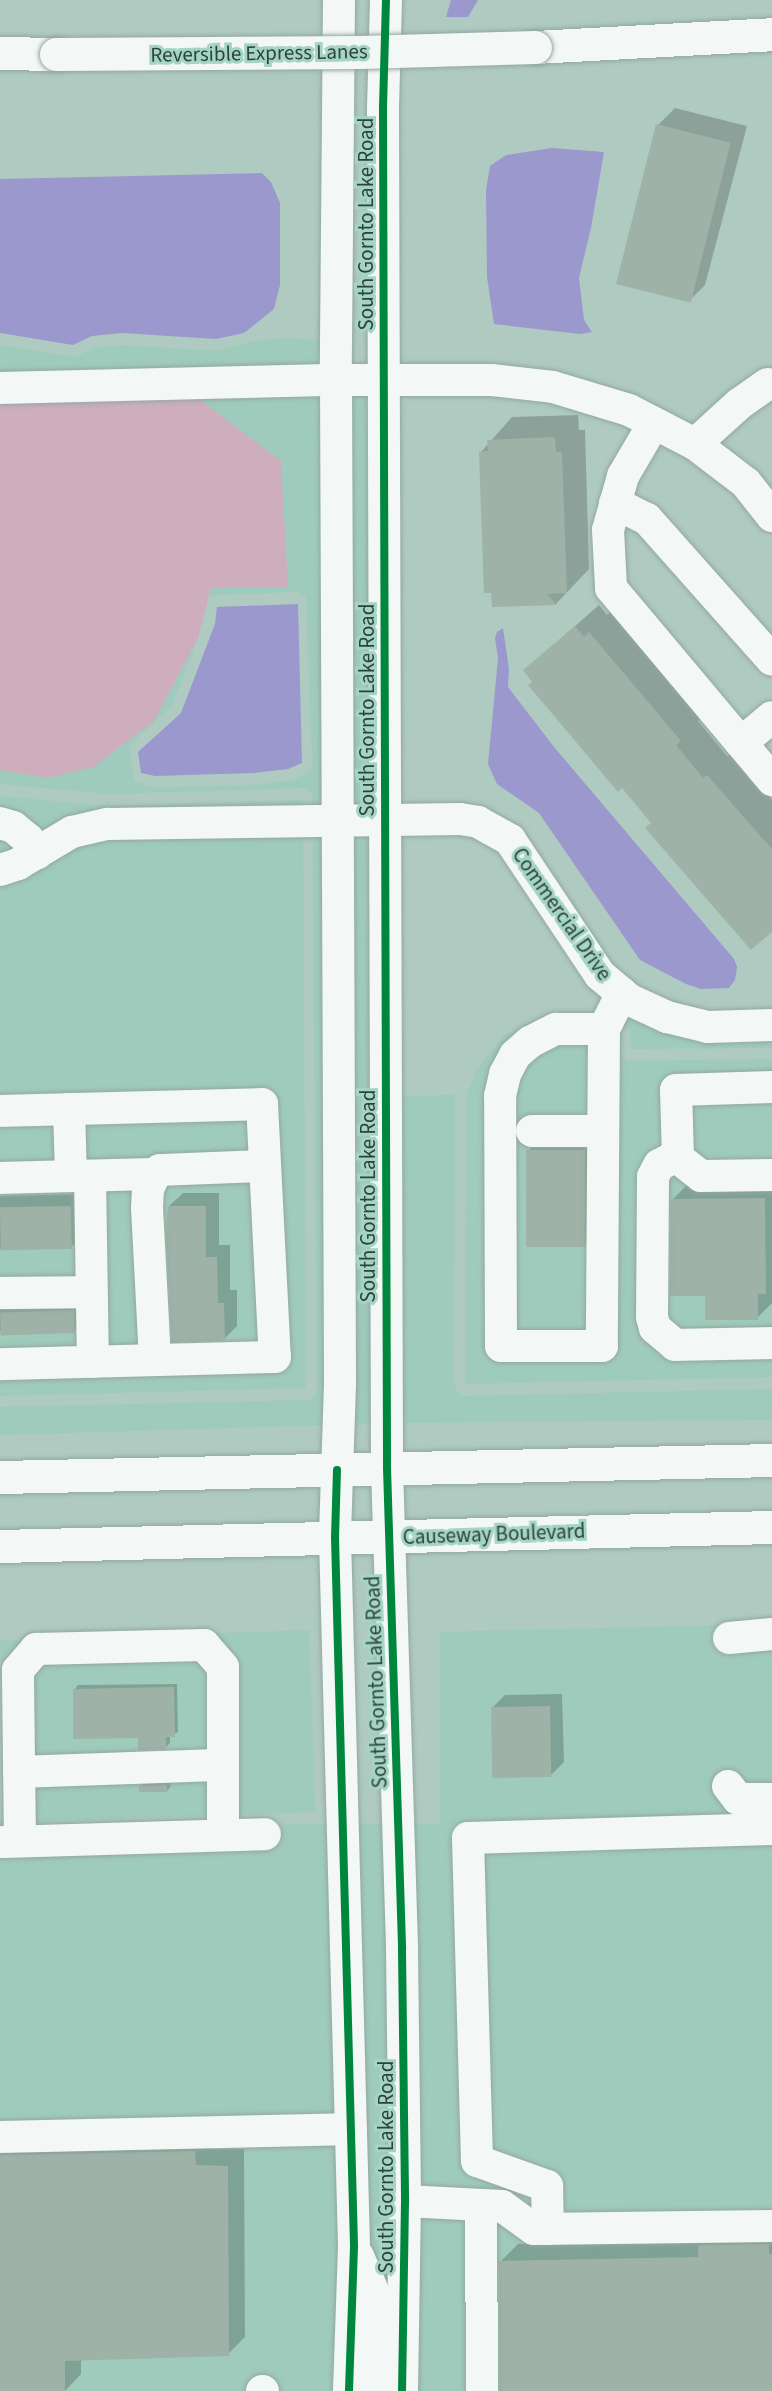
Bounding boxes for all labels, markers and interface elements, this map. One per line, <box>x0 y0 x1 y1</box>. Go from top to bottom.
street label: Reversible Express Lanes <box>150 39 368 67</box>
street label: South Gornto Lake Road <box>353 118 379 330</box>
street label: South Gornto Lake Road <box>354 604 380 816</box>
street label: Commercial Drive <box>507 843 617 985</box>
street label: South Gornto Lake Road <box>355 1090 381 1302</box>
street label: Causeway Boulevard <box>402 1518 586 1550</box>
street label: South Gornto Lake Road <box>360 1575 392 1789</box>
street label: South Gornto Lake Road <box>373 2061 399 2273</box>

